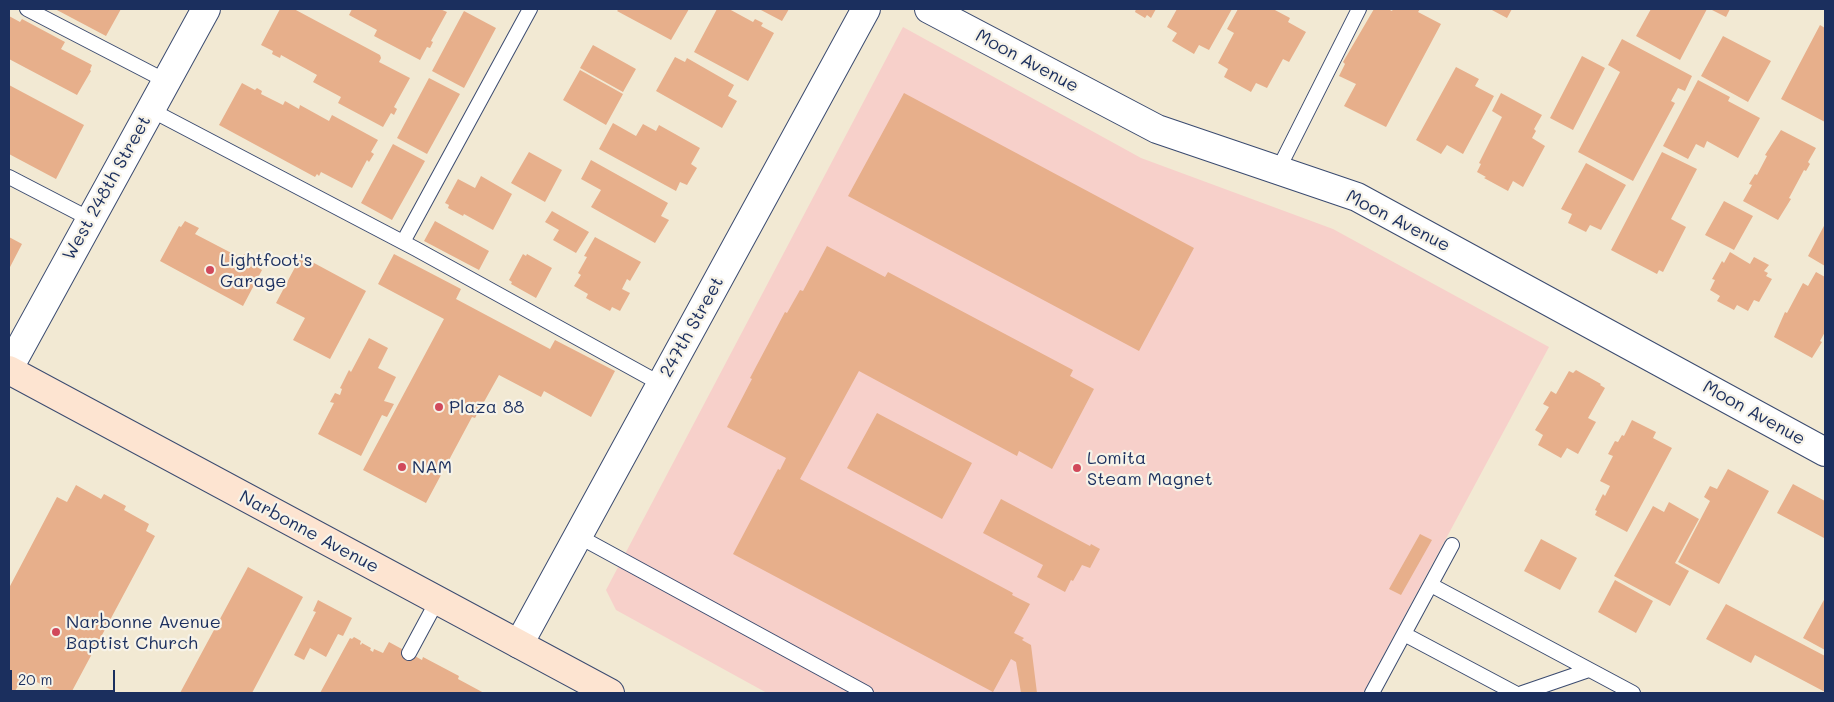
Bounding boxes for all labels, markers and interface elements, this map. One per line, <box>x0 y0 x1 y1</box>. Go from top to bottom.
street label: Moon Avenue <box>972 25 1082 97</box>
street label: West 248th Street <box>58 112 156 264</box>
street label: Moon Avenue <box>1342 186 1454 256</box>
place label: Lightfoot's Garage <box>220 249 312 292</box>
marker: Lightfoot's Garage <box>204 264 216 276</box>
street label: 247th Street <box>655 273 729 381</box>
street label: Moon Avenue <box>1699 376 1809 450</box>
place label: Plaza 88 <box>449 396 524 418</box>
marker: Plaza 88 <box>433 401 445 413</box>
place label: Lomita Steam Magnet <box>1087 447 1213 489</box>
place label: NAM <box>412 456 452 478</box>
marker: NAM <box>396 461 408 473</box>
marker: Lomita Steam Magnet <box>1071 462 1083 474</box>
street label: Narbonne Avenue <box>236 486 382 578</box>
place label: Narbonne Avenue Baptist Church <box>66 611 221 654</box>
marker: Narbonne Avenue Baptist Church <box>50 626 62 638</box>
scale bar <box>12 660 118 692</box>
text: 20 m <box>18 669 52 689</box>

